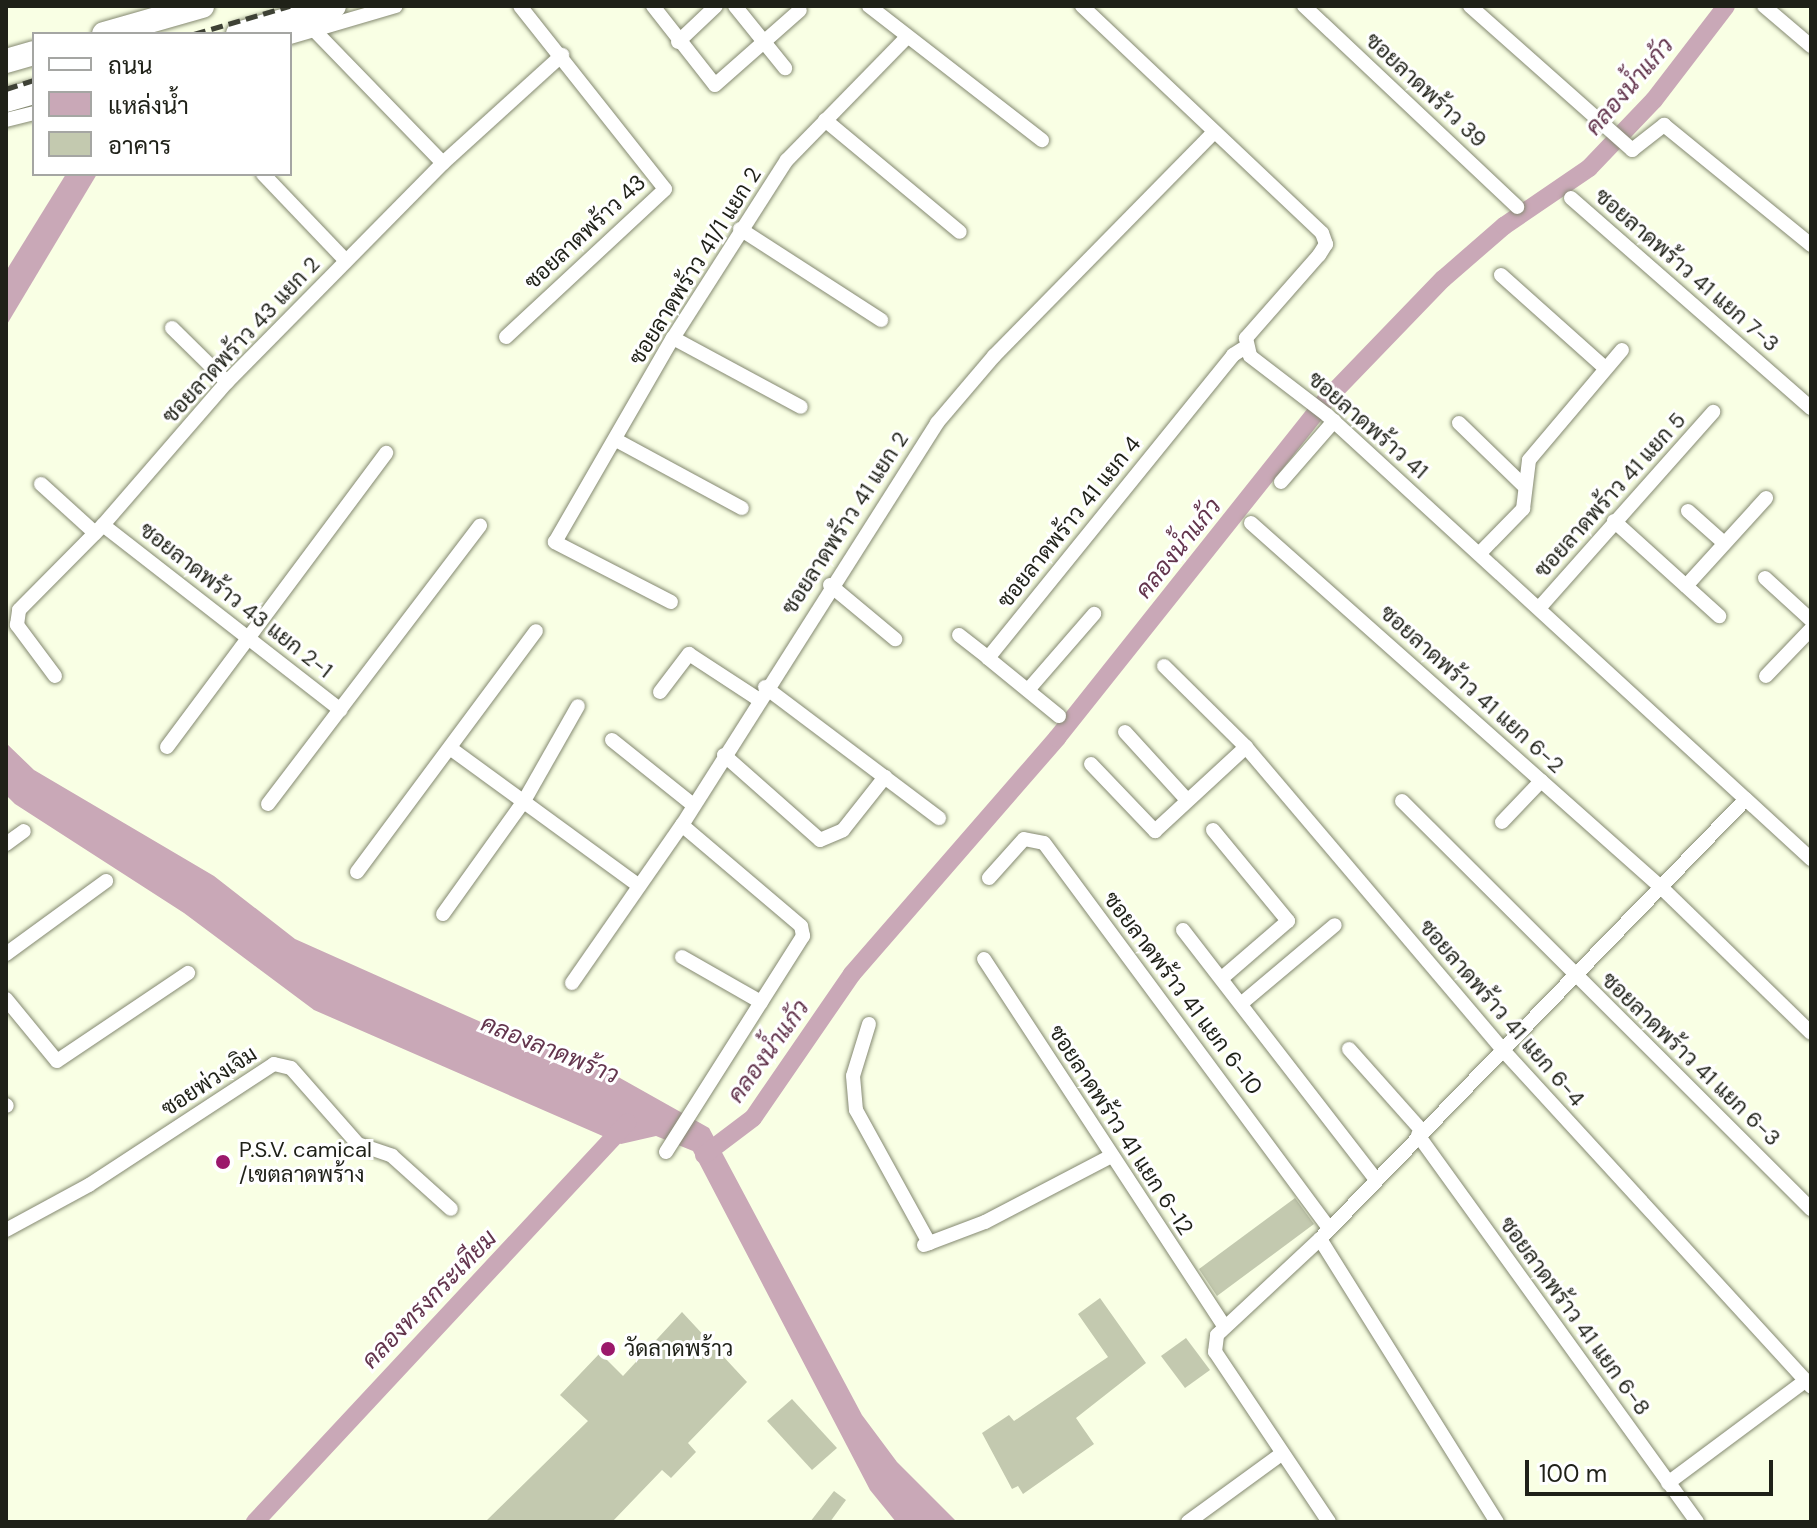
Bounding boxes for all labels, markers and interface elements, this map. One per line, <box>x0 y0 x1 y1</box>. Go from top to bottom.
street label: ซอยลาดพร้าว 39 <box>1360 27 1492 153</box>
water label: คลองน้ำแก้ว <box>1579 31 1679 141</box>
legend <box>32 32 292 176</box>
text: ถนน <box>108 50 153 81</box>
text: แหล่งน้ำ <box>108 90 189 121</box>
text: อาคาร <box>108 130 171 161</box>
street label: ซอยลาดพร้าว 41/1 แยก 2 <box>623 162 767 370</box>
street label: ซอยลาดพร้าว 43 <box>519 169 651 295</box>
street label: ซอยลาดพร้าว 41 แยก 7-3 <box>1589 183 1785 357</box>
street label: ซอยลาดพร้าว 43 แยก 2 <box>157 251 325 429</box>
street label: ซอยลาดพร้าว 41 <box>1303 366 1433 484</box>
street label: ซอยลาดพร้าว 41 แยก 5 <box>1529 407 1691 583</box>
street label: ซอยลาดพร้าว 41 แยก 2 <box>776 427 914 619</box>
street label: ซอยลาดพร้าว 41 แยก 4 <box>992 431 1146 613</box>
water label: คลองน้ำแก้ว <box>1129 492 1227 604</box>
street label: ซอยลาดพร้าว 43 แยก 2-1 <box>134 517 338 683</box>
street label: ซอยลาดพร้าว 41 แยก 6-2 <box>1375 600 1569 778</box>
street label: ซอยลาดพร้าว 41 แยก 6-10 <box>1098 886 1268 1100</box>
street label: ซอยลาดพร้าว 41 แยก 6-4 <box>1414 914 1590 1112</box>
street label: ซอยลาดพร้าว 41 แยก 6-3 <box>1596 967 1786 1151</box>
water label: คลองน้ำแก้ว <box>721 994 815 1108</box>
water label: คลองลาดพร้าว <box>477 1008 623 1090</box>
street label: ซอยลาดพร้าว 41 แยก 6-12 <box>1043 1020 1199 1240</box>
street label: ซอยพ่วงเจิม <box>156 1040 262 1122</box>
place label: P.S.V. camical /เขตลาดพร้าง <box>239 1136 372 1188</box>
marker: P.S.V. camical /เขตลาดพร้าง <box>214 1153 232 1171</box>
street label: ซอยลาดพร้าว 41 แยก 6-8 <box>1494 1212 1656 1420</box>
water label: คลองทรงกระเทียม <box>356 1224 502 1374</box>
place label: วัดลาดพร้าว <box>624 1336 733 1362</box>
marker: วัดลาดพร้าว <box>599 1340 617 1358</box>
scale bar <box>1529 1444 1777 1494</box>
text: 100 m <box>1539 1458 1607 1489</box>

